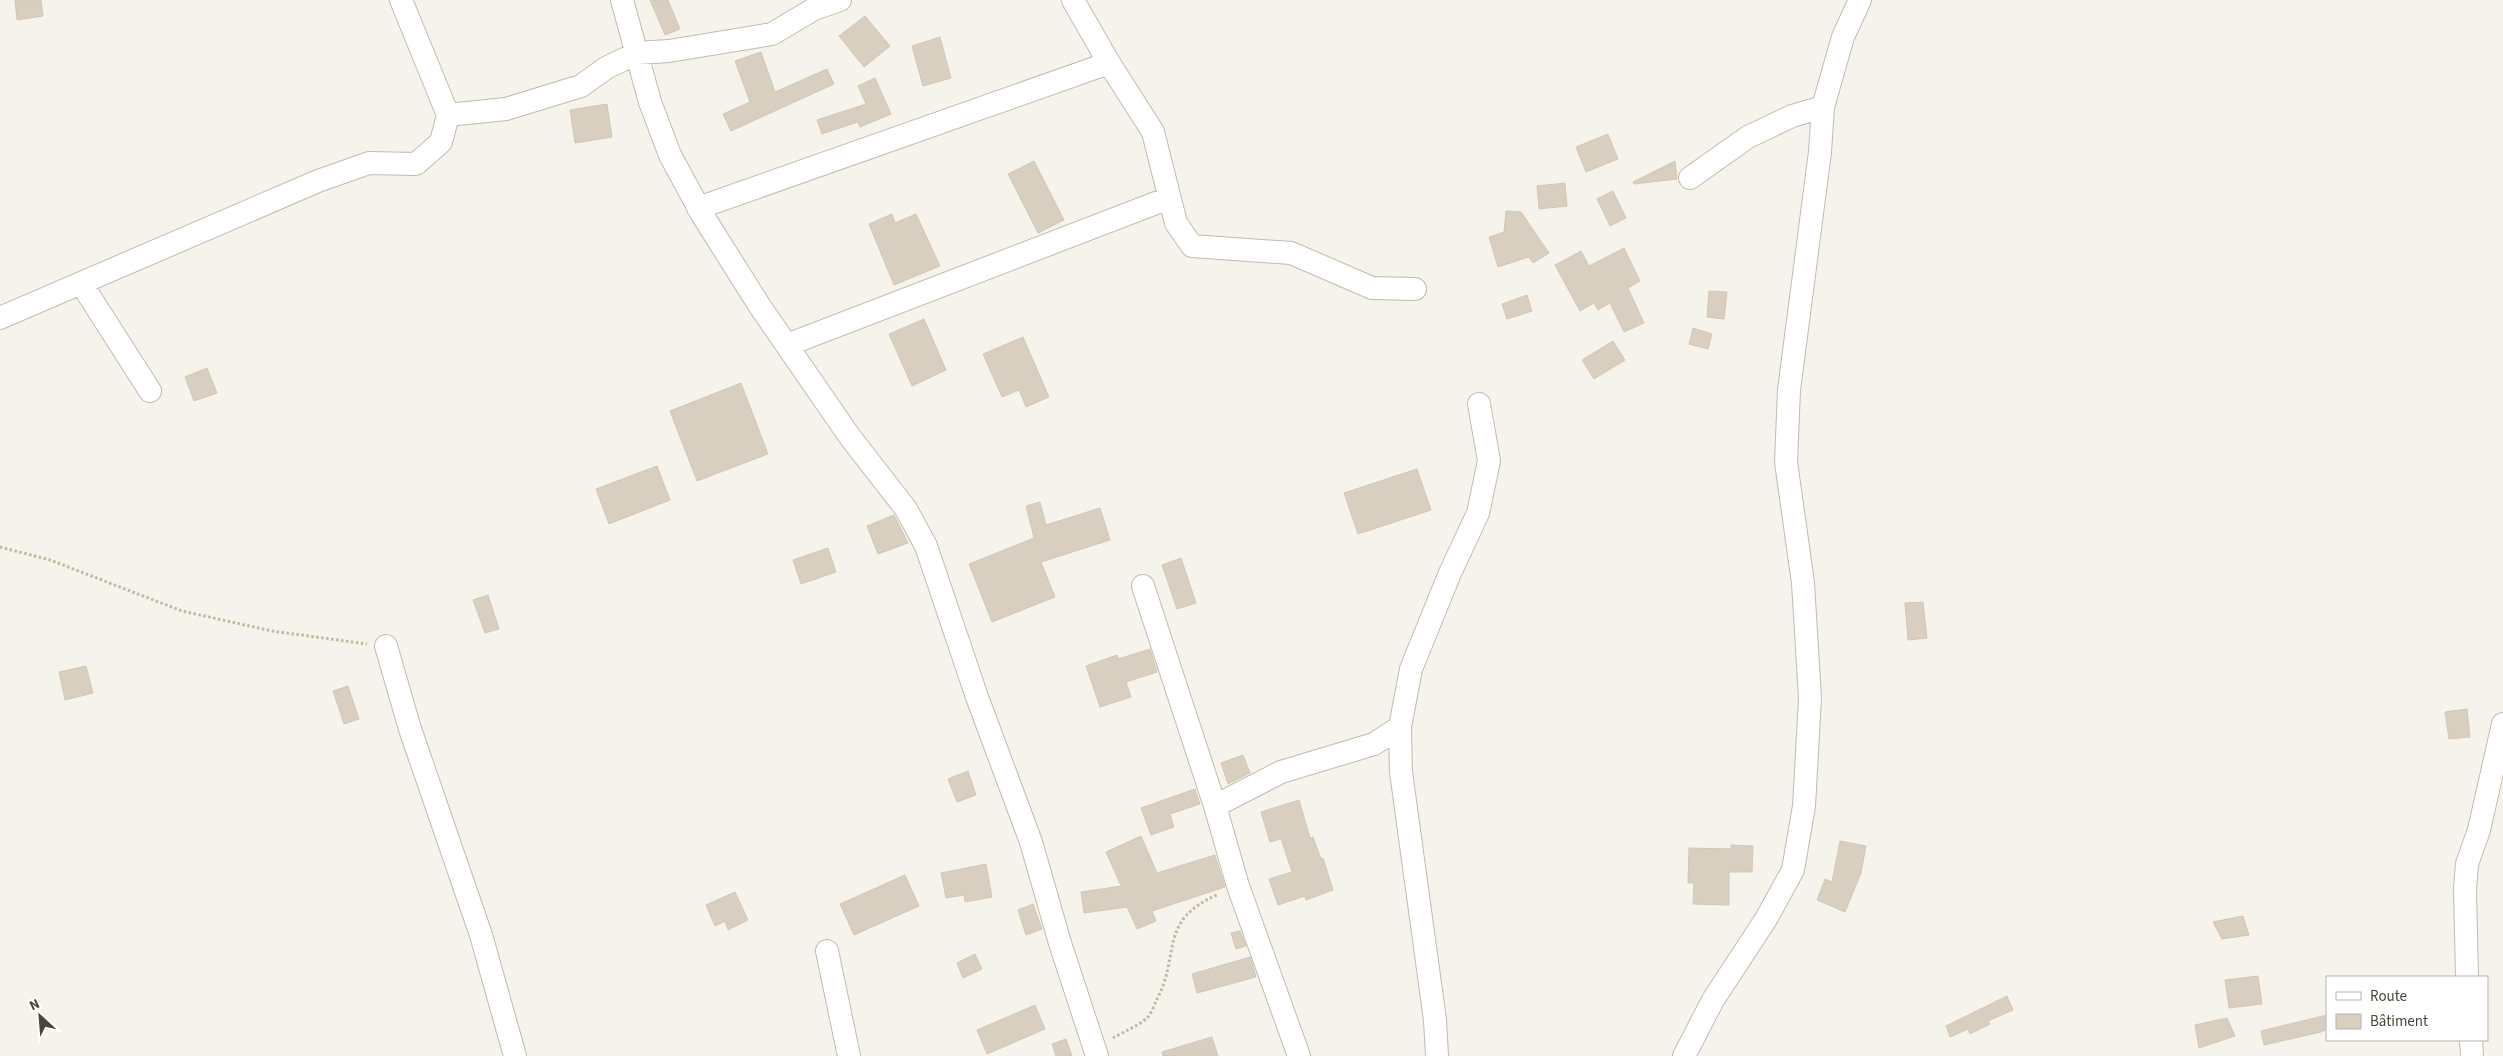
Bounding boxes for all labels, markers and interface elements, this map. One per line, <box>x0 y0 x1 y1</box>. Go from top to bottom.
legend <box>2326 976 2488 1041</box>
text: Route <box>2370 986 2407 1007</box>
north arrow <box>15 991 65 1041</box>
text: N <box>26 994 43 1016</box>
text: Bâtiment <box>2370 1011 2428 1032</box>

